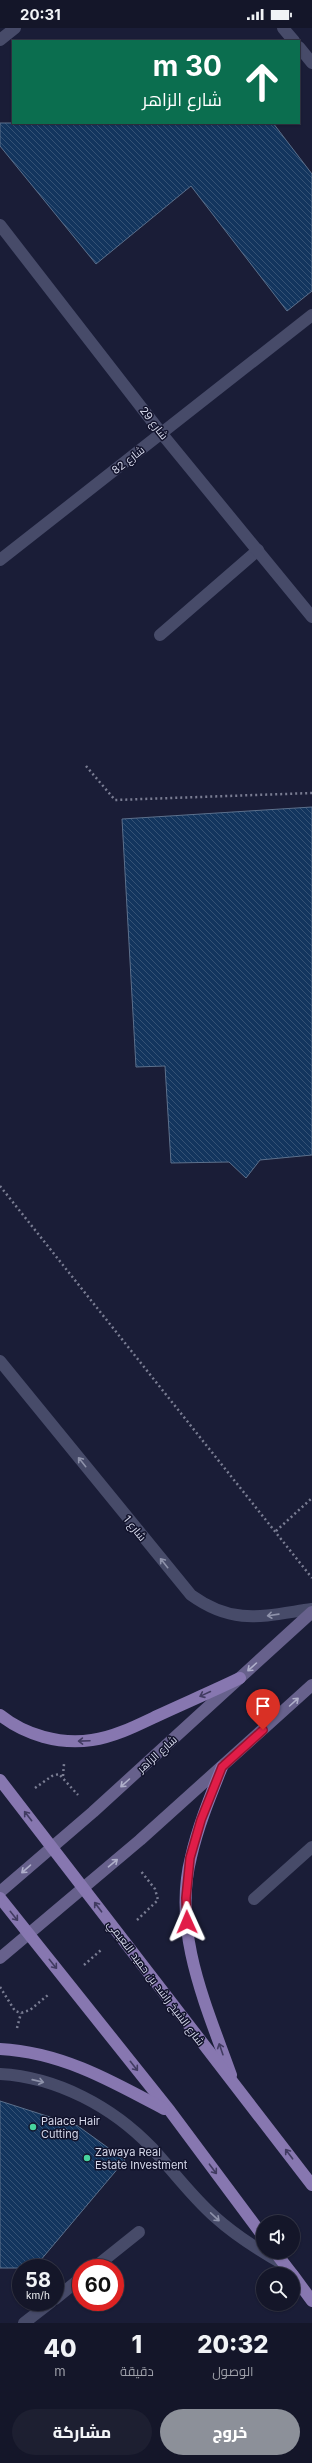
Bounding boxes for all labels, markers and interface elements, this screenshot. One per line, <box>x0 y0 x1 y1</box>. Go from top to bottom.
text: 20:31 <box>20 5 61 24</box>
text: 30 m <box>153 49 222 83</box>
icon: ahead <box>236 56 288 108</box>
text: شارع الزاهر <box>142 89 222 110</box>
street label: شارع 29 <box>136 404 171 443</box>
street label: شارع 82 <box>109 443 148 478</box>
one-way arrow <box>78 1457 87 1468</box>
street label: شارع 1 <box>120 1512 150 1544</box>
one-way arrow <box>159 1558 168 1569</box>
one-way arrow <box>267 1611 280 1619</box>
one-way arrow <box>247 1662 257 1672</box>
pin <box>246 1689 280 1730</box>
one-way arrow <box>199 1691 211 1698</box>
icon: arrive <box>252 1695 274 1717</box>
one-way arrow <box>288 1697 299 1706</box>
street label: شارع الزاهر <box>133 1733 180 1777</box>
one-way arrow <box>78 1737 91 1744</box>
one-way arrow <box>120 1778 130 1788</box>
one-way arrow <box>24 1810 32 1821</box>
one-way arrow <box>108 1859 119 1868</box>
one-way arrow <box>21 1864 31 1874</box>
position arrow <box>166 1901 208 1943</box>
one-way arrow <box>94 1902 102 1913</box>
one-way arrow <box>10 1910 19 1921</box>
street label: شارع الشيخ راشد بن حميد النعيمي <box>103 1918 208 2050</box>
one-way arrow <box>49 1959 58 1970</box>
one-way arrow <box>217 2044 225 2056</box>
one-way arrow <box>130 2061 138 2072</box>
one-way arrow <box>32 2077 45 2085</box>
place label: Palace Hair Cutting <box>41 2114 100 2141</box>
marker: Palace Hair Cutting <box>28 2122 38 2132</box>
place label: Zawaya Real Estate Investment <box>95 2145 188 2172</box>
one-way arrow <box>284 2148 293 2159</box>
marker: Zawaya Real Estate Investment <box>82 2153 92 2163</box>
one-way arrow <box>209 2164 217 2175</box>
one-way arrow <box>210 2213 220 2222</box>
map controls <box>256 2215 300 2311</box>
button: sound <box>256 2215 300 2259</box>
speed limit sign: 60 <box>72 2259 124 2311</box>
button: search <box>256 2267 300 2311</box>
text: 58 <box>25 2268 51 2292</box>
text: km/h <box>26 2289 50 2301</box>
text: 1 <box>132 2330 142 2359</box>
text: 20:32 <box>197 2330 269 2359</box>
text: 40 <box>43 2334 77 2363</box>
text: m <box>54 2363 66 2379</box>
text: دقيقة <box>120 2363 154 2379</box>
text: الوصول <box>212 2363 254 2379</box>
button: مشاركة <box>12 2409 152 2455</box>
button: خروج <box>160 2409 300 2455</box>

